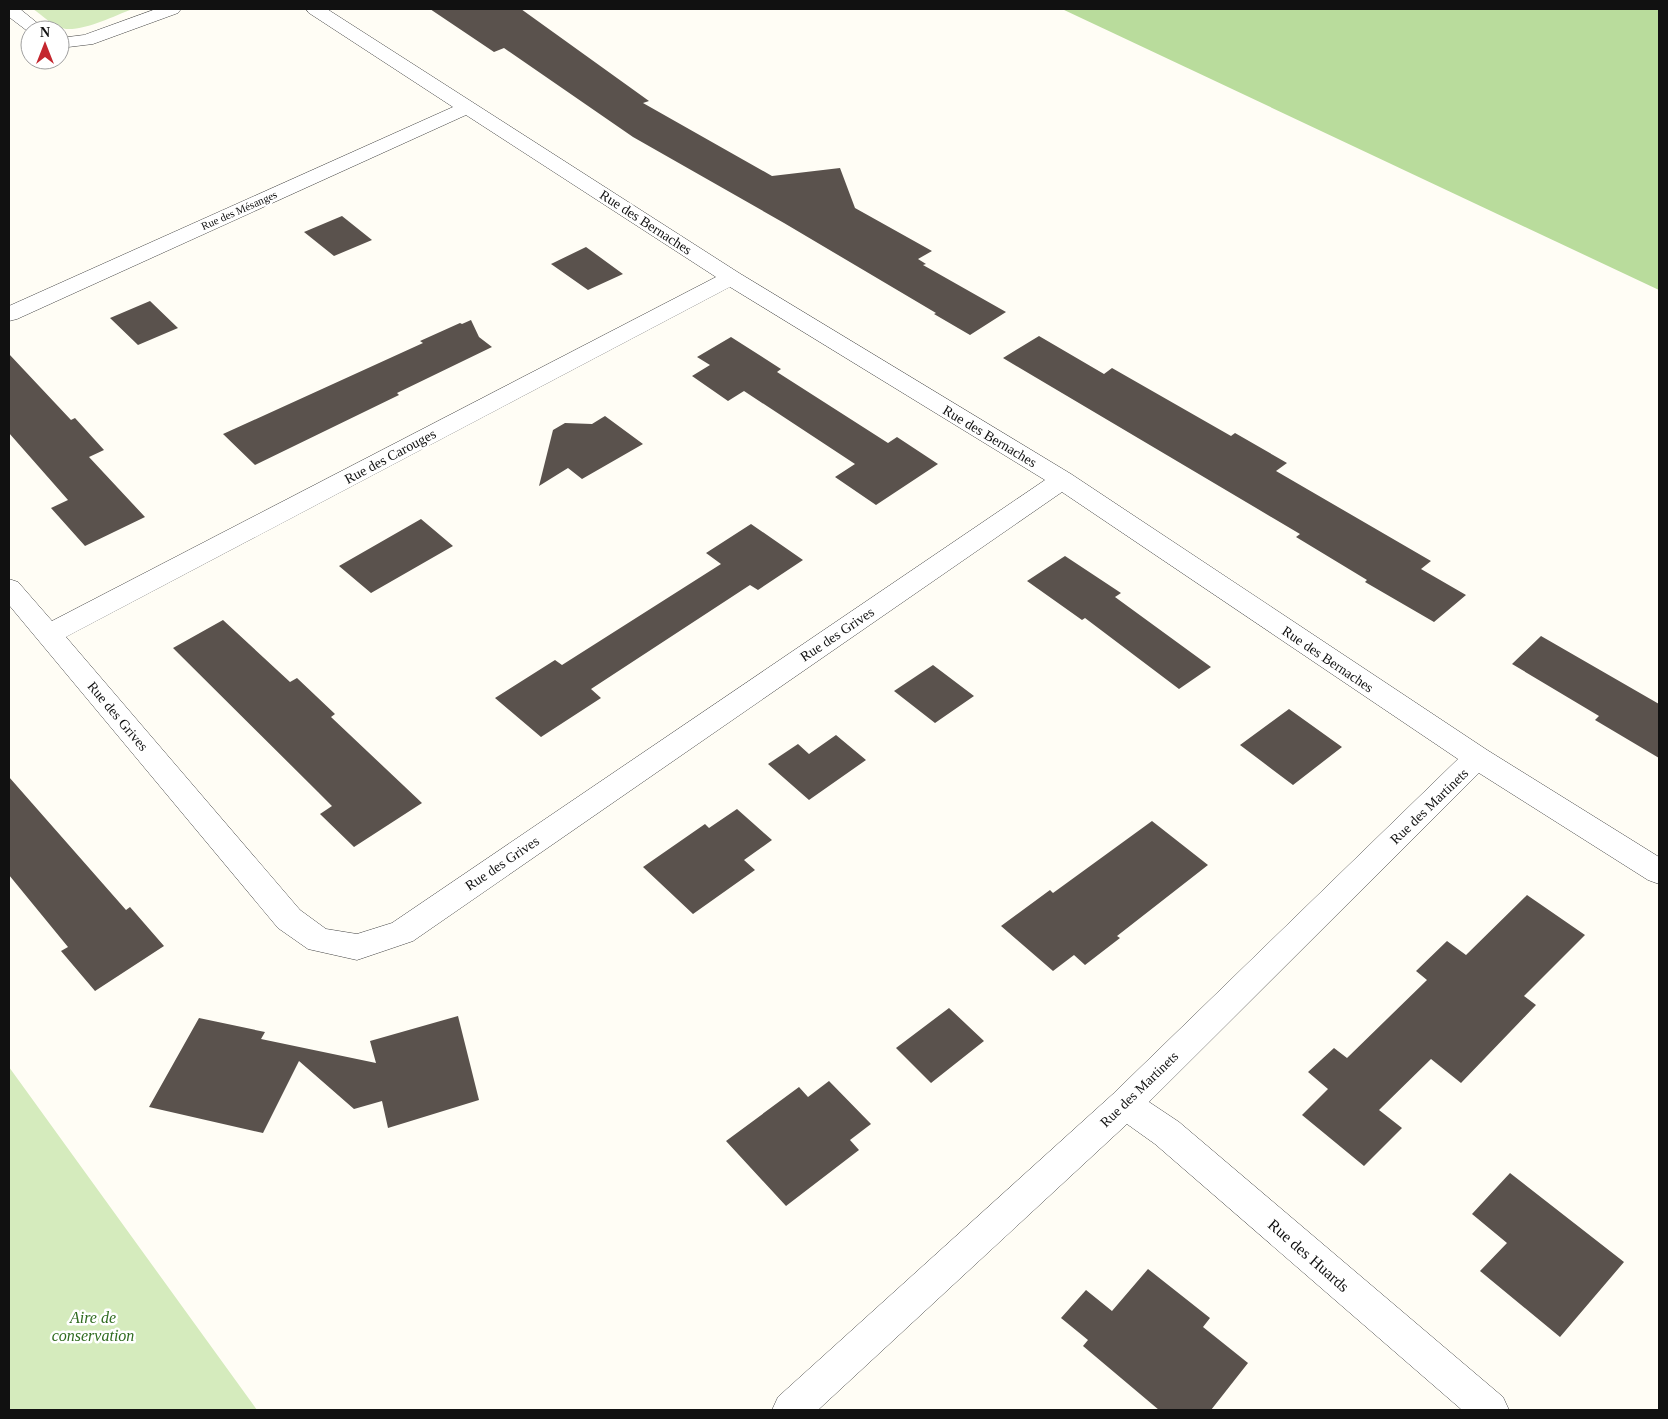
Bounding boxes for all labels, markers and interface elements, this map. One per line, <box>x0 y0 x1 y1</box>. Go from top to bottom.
north arrow <box>20 20 70 70</box>
text: N <box>40 25 50 40</box>
street label: Rue des Bernaches <box>597 187 694 258</box>
street label: Rue des Mésanges <box>199 188 279 232</box>
street label: Rue des Bernaches <box>940 403 1039 470</box>
street label: Rue des Carouges <box>342 426 438 487</box>
street label: Rue des Grives <box>798 604 877 665</box>
street label: Rue des Bernaches <box>1279 623 1376 695</box>
street label: Rue des Grives <box>84 679 151 754</box>
street label: Rue des Martinets <box>1387 766 1471 847</box>
street label: Rue des Grives <box>463 833 542 894</box>
street label: Rue des Martinets <box>1097 1049 1181 1130</box>
street label: Rue des Huards <box>1265 1216 1352 1295</box>
park label: Aire de conservation <box>52 1309 134 1344</box>

